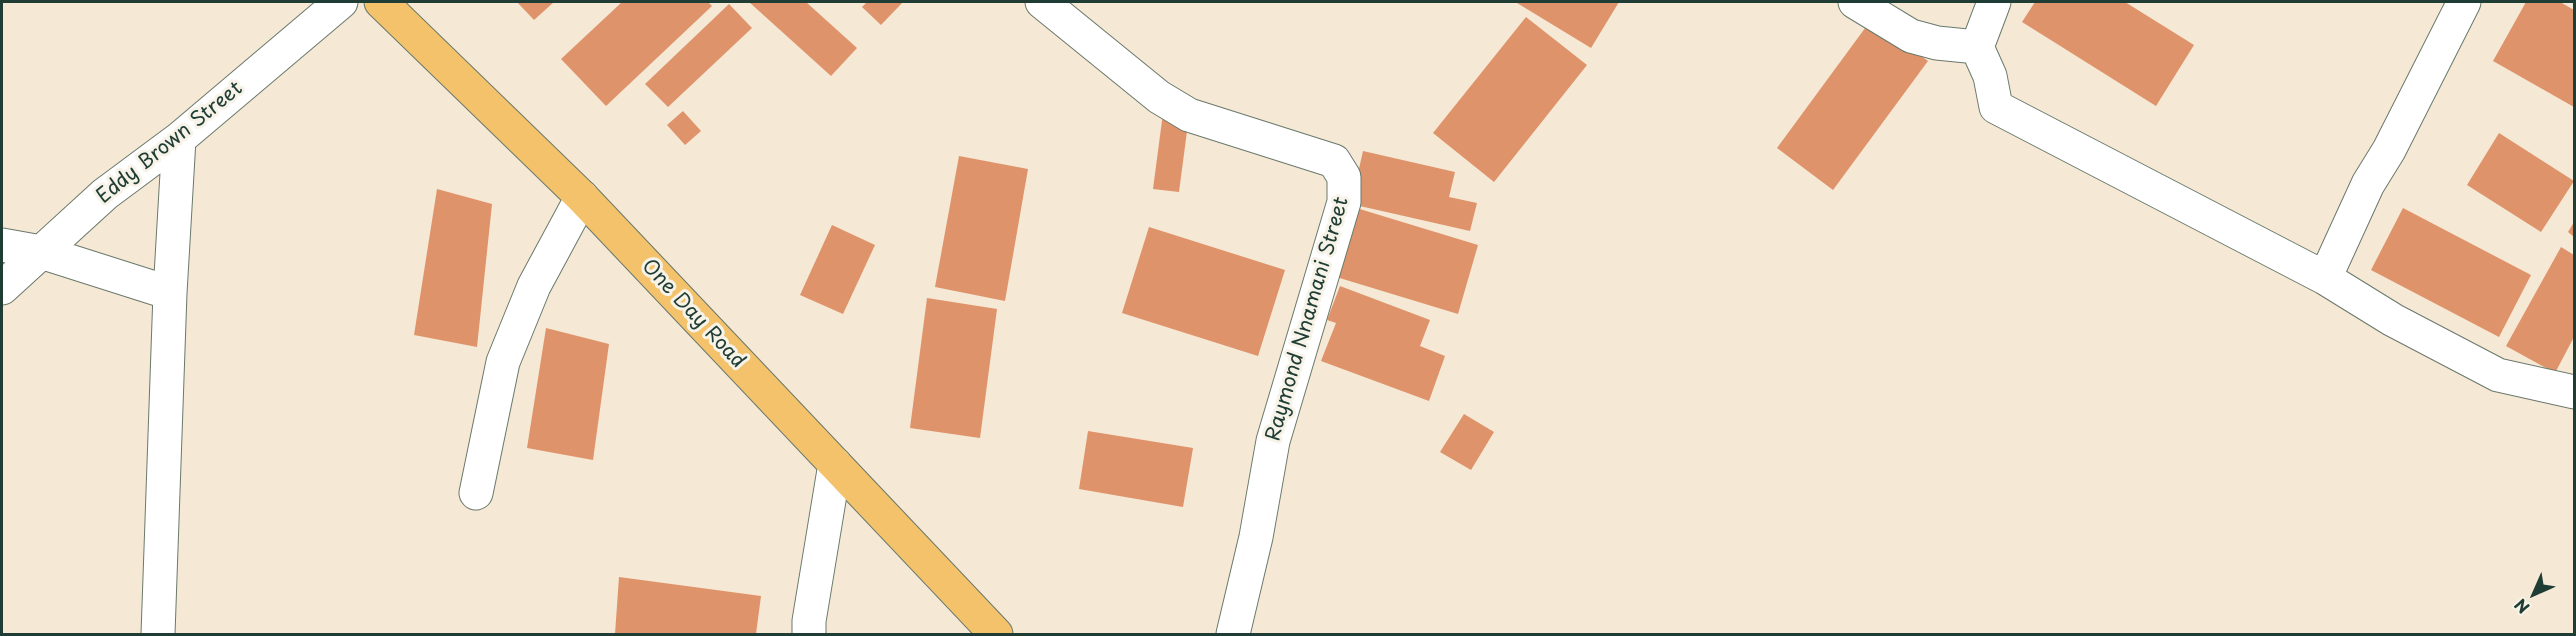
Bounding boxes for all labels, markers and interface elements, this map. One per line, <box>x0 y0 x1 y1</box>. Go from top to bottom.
street label: Eddy Brown Street <box>92 77 248 209</box>
street label: Raymond Nnamani Street <box>1262 194 1354 444</box>
street label: One Day Road <box>636 254 750 374</box>
north arrow <box>2504 564 2564 624</box>
text: N <box>2508 594 2534 620</box>

